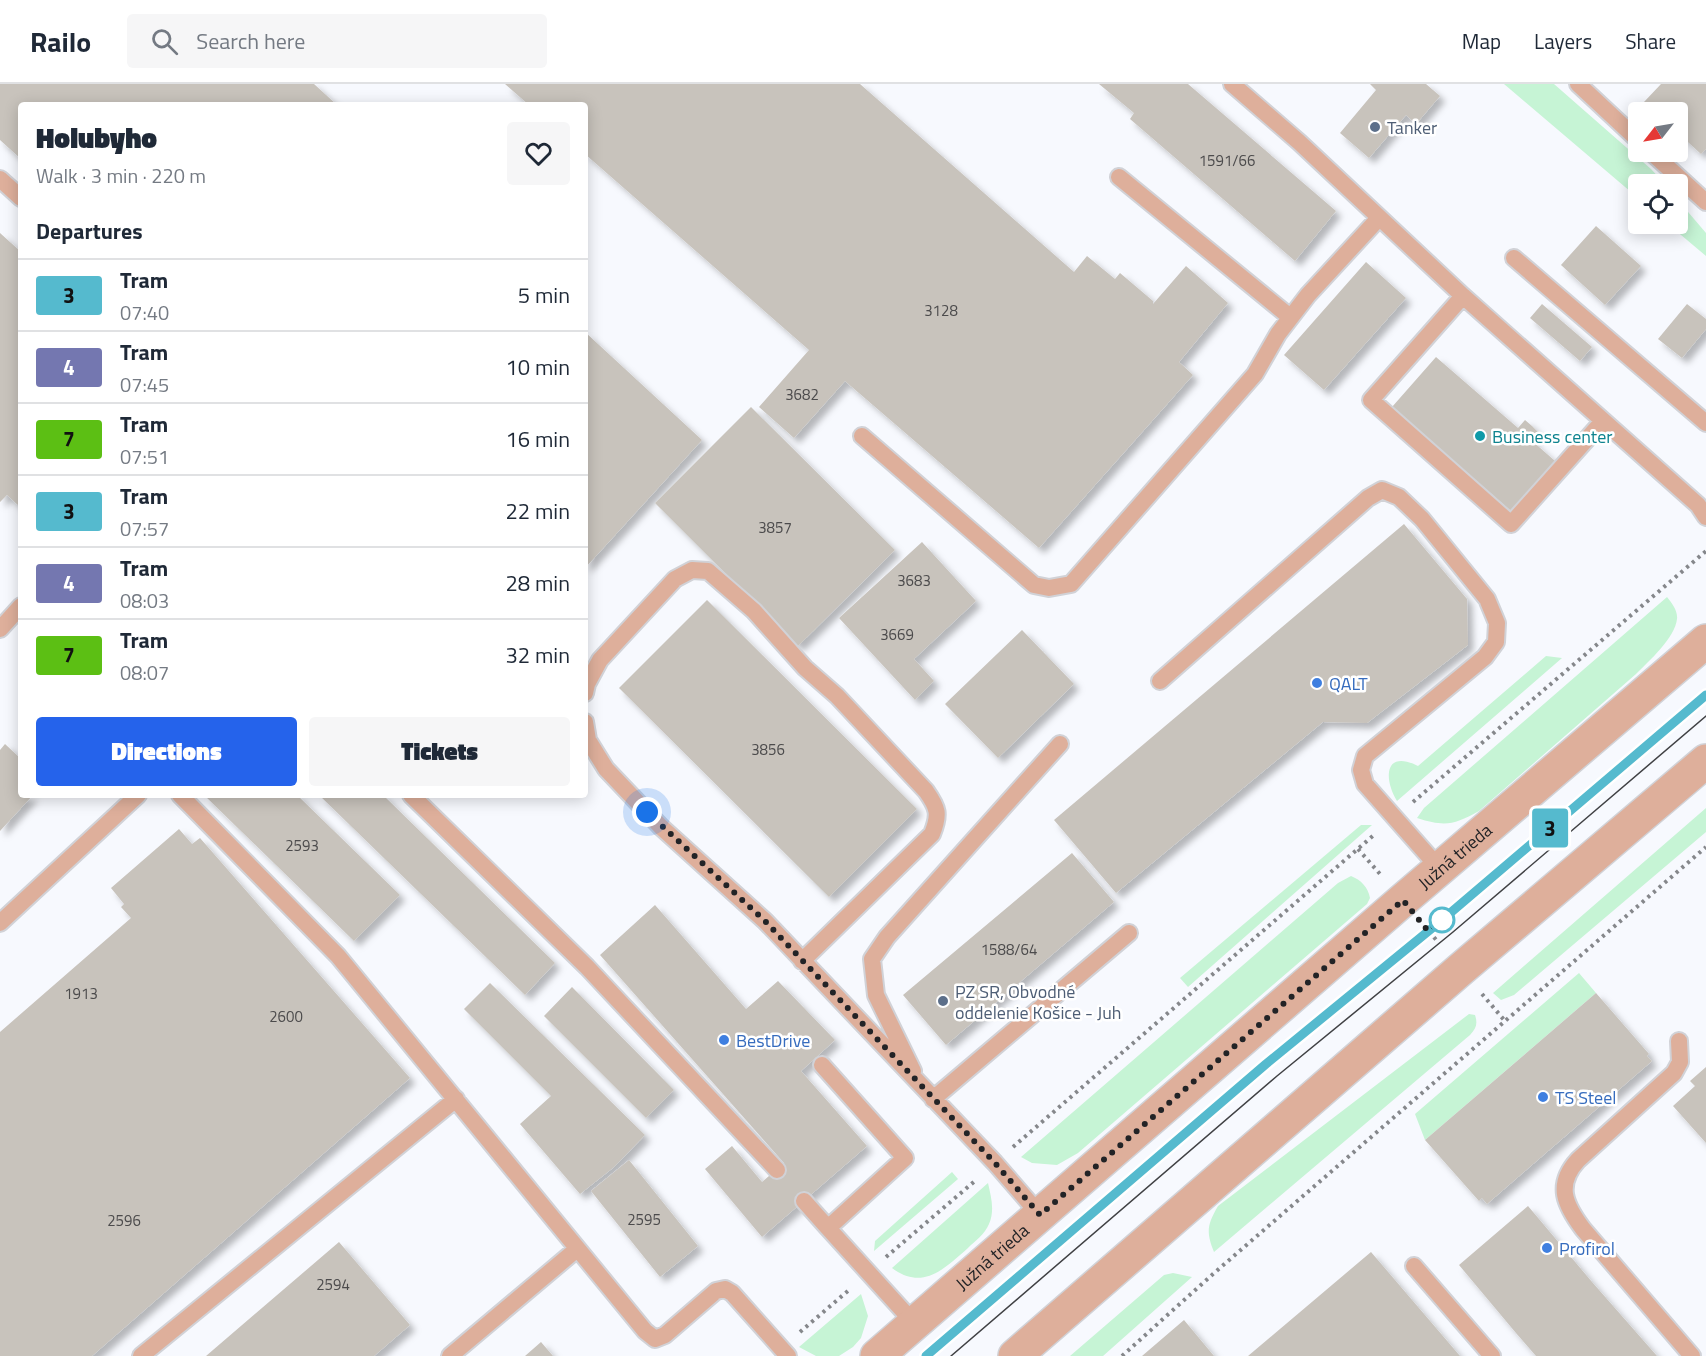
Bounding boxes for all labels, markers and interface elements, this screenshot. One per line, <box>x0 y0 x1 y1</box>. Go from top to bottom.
search box <box>127 14 547 68</box>
text: Railo <box>30 20 91 63</box>
text: Search here <box>196 24 305 58</box>
icon: search <box>148 25 181 58</box>
text: Map <box>1462 25 1501 57</box>
text: Layers <box>1534 25 1592 57</box>
text: Share <box>1625 25 1676 57</box>
north arrow <box>1628 102 1688 162</box>
map controls <box>1628 102 1688 234</box>
place label: Tanker <box>1387 114 1437 141</box>
text: Holubyho <box>36 116 157 159</box>
marker: Tanker <box>1368 120 1382 134</box>
button: heart <box>507 122 570 185</box>
house number: 1591/66 <box>1199 149 1255 172</box>
text: Walk · 3 min · 220 m <box>36 160 206 191</box>
button: locate <box>1628 174 1688 234</box>
text: Departures <box>36 214 143 248</box>
text: Tram <box>120 263 168 297</box>
text: 5 min <box>518 278 570 312</box>
text: 3 <box>63 279 75 311</box>
text: 07:40 <box>120 297 169 328</box>
house number: 3128 <box>924 299 958 322</box>
text: Tram <box>120 335 168 369</box>
text: 10 min <box>505 350 570 384</box>
text: 4 <box>63 351 75 383</box>
text: 07:45 <box>120 369 169 400</box>
house number: 3682 <box>785 383 819 406</box>
text: Tram <box>120 407 168 441</box>
text: 16 min <box>505 422 570 456</box>
text: 7 <box>63 423 75 455</box>
place label: Business center <box>1492 423 1613 450</box>
marker: Business center <box>1473 429 1487 443</box>
text: 07:51 <box>120 441 169 472</box>
text: Tram <box>120 479 168 513</box>
text: 22 min <box>505 494 570 528</box>
text: 3 <box>63 495 75 527</box>
text: 07:57 <box>120 513 169 544</box>
house number: 3857 <box>758 516 792 539</box>
text: Tram <box>120 551 168 585</box>
text: 28 min <box>505 566 570 600</box>
text: 4 <box>63 567 75 599</box>
house number: 3683 <box>897 569 931 592</box>
text: 08:03 <box>120 585 169 616</box>
text: Tram <box>120 623 168 657</box>
house number: 3669 <box>880 623 914 646</box>
text: 32 min <box>505 638 570 672</box>
text: 7 <box>63 639 75 671</box>
text: 08:07 <box>120 657 169 688</box>
place label: QALT <box>1329 670 1368 697</box>
marker: QALT <box>1310 676 1324 690</box>
button: Directions <box>36 717 297 786</box>
button: Tickets <box>309 717 570 786</box>
house number: 3856 <box>751 738 785 761</box>
your location <box>632 797 662 827</box>
line badge: 3 <box>1530 808 1570 848</box>
text: 3 <box>1544 812 1556 844</box>
street label: Južná trieda <box>1412 816 1497 895</box>
house number: 2593 <box>285 834 319 857</box>
unlabelled marker <box>1429 907 1455 933</box>
house number: 1588/64 <box>981 938 1037 961</box>
place label: PZ SR, Obvodné oddelenie Košice - Juh <box>955 978 1121 1026</box>
house number: 1913 <box>64 982 98 1005</box>
marker: PZ SR, Obvodné oddelenie Košice - Juh <box>936 994 950 1008</box>
house number: 2600 <box>269 1005 303 1028</box>
place label: BestDrive <box>736 1027 810 1054</box>
marker: BestDrive <box>717 1033 731 1047</box>
place label: TS Steel <box>1555 1084 1616 1111</box>
marker: TS Steel <box>1536 1090 1550 1104</box>
house number: 2595 <box>627 1208 661 1231</box>
house number: 2596 <box>107 1209 141 1232</box>
street label: Južná trieda <box>949 1217 1035 1296</box>
place label: Profirol <box>1559 1235 1615 1262</box>
marker: Profirol <box>1540 1241 1554 1255</box>
house number: 2594 <box>316 1273 350 1296</box>

